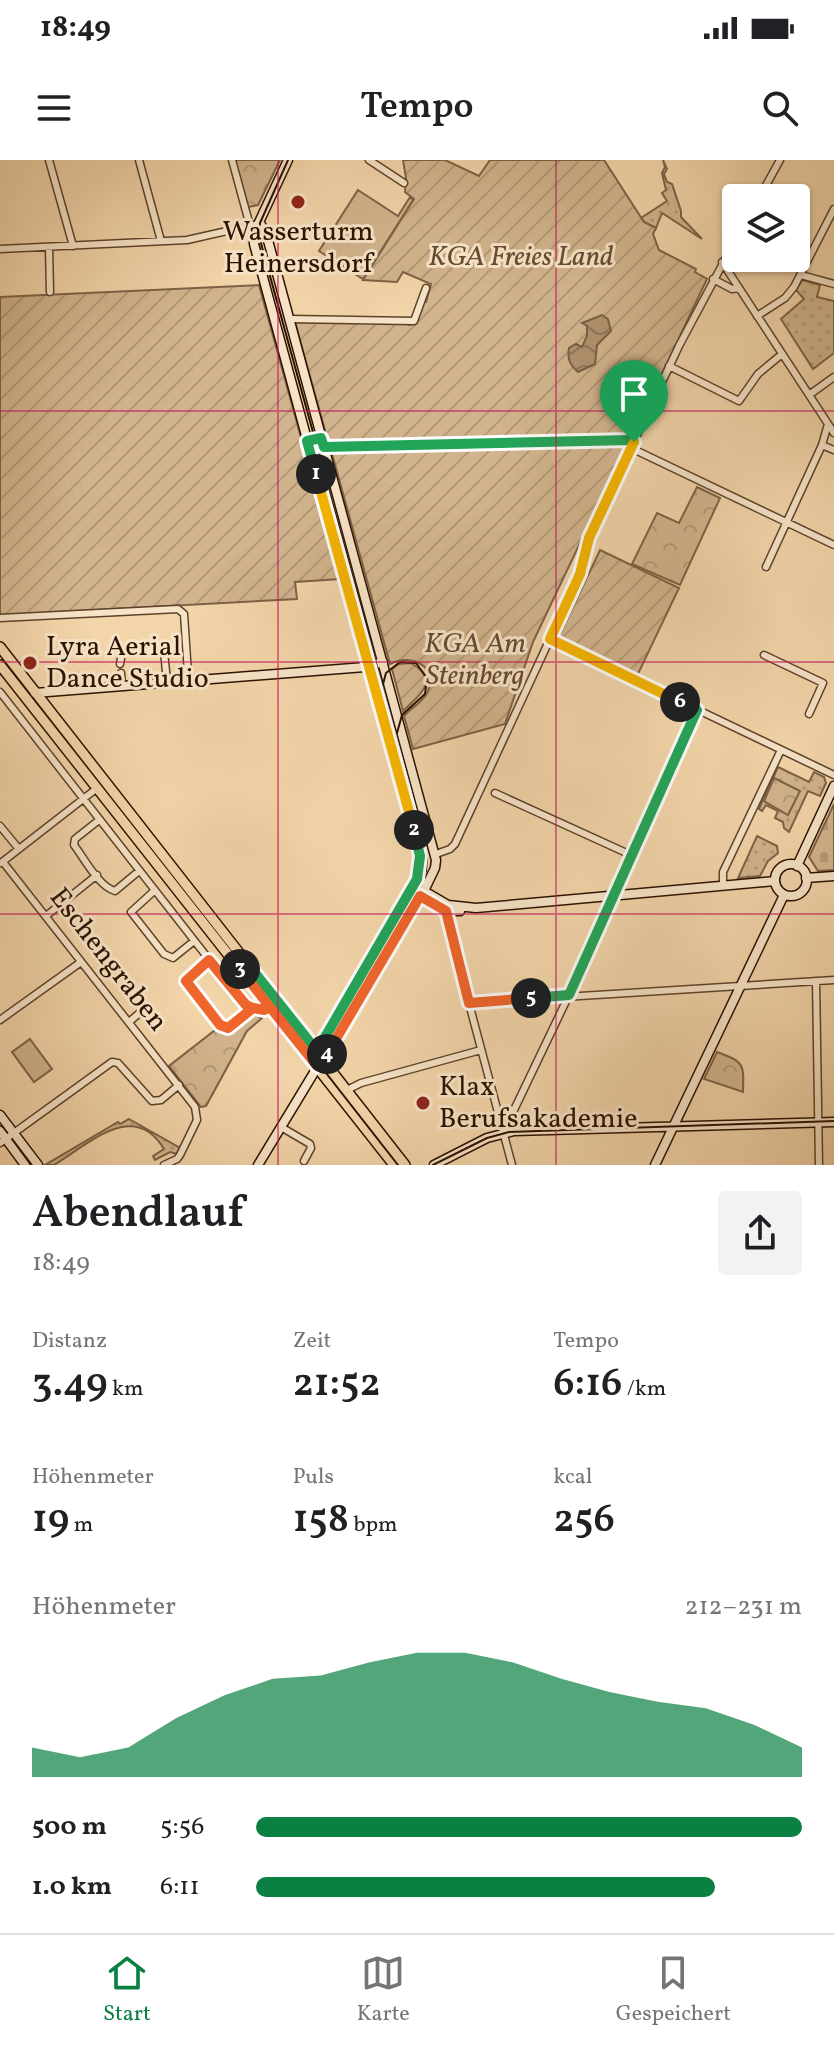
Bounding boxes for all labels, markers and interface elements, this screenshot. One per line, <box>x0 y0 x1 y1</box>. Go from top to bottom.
text: 18:49 <box>40 7 111 49</box>
text: Tempo <box>360 83 474 133</box>
icon: menu <box>32 86 76 130</box>
icon: search <box>758 86 802 130</box>
map controls <box>722 184 810 272</box>
button: layers <box>722 184 810 272</box>
marker: Wasserturm Heinersdorf <box>289 193 307 211</box>
place label: Wasserturm Heinersdorf <box>222 213 375 284</box>
park label: KGA Freies Land <box>429 238 614 277</box>
pin <box>600 360 668 442</box>
icon: arrive <box>612 372 656 416</box>
pin: 1 <box>296 454 336 494</box>
text: 1 <box>312 458 320 489</box>
park label: KGA Am Steinberg <box>424 625 526 696</box>
place label: Lyra Aerial Dance Studio <box>46 628 209 699</box>
marker: Lyra Aerial Dance Studio <box>21 654 39 672</box>
pin: 6 <box>660 682 700 722</box>
text: 6 <box>674 686 686 717</box>
pin: 2 <box>394 810 434 850</box>
text: 2 <box>408 814 420 845</box>
street label: Eschengraben <box>40 880 176 1040</box>
pin: 3 <box>220 949 260 989</box>
text: 3 <box>234 953 246 984</box>
pin: 5 <box>511 978 551 1018</box>
text: 5 <box>526 982 536 1013</box>
pin: 4 <box>307 1034 347 1074</box>
text: 4 <box>320 1038 334 1069</box>
place label: Klax Berufsakademie <box>439 1068 638 1139</box>
marker: Klax Berufsakademie <box>414 1094 432 1112</box>
text: Abendlauf <box>32 1184 244 1245</box>
button: share <box>718 1191 802 1275</box>
text: 18:49 <box>32 1245 90 1281</box>
text: Distanz <box>32 1326 107 1357</box>
text: Zeit <box>293 1326 331 1357</box>
text: Tempo <box>553 1326 619 1357</box>
text: 3.49 <box>32 1357 108 1413</box>
text: 21:52 <box>293 1357 380 1413</box>
text: 6:16 <box>553 1357 622 1413</box>
text: km <box>108 1374 144 1405</box>
text: /km <box>622 1374 666 1405</box>
text: Höhenmeter <box>32 1462 154 1493</box>
text: Puls <box>293 1462 334 1493</box>
text: kcal <box>553 1462 592 1493</box>
text: 19 <box>32 1493 69 1549</box>
text: 158 <box>293 1493 349 1549</box>
text: 256 <box>553 1493 615 1549</box>
text: m <box>69 1510 93 1541</box>
text: bpm <box>349 1510 398 1541</box>
text: Höhenmeter <box>32 1589 176 1625</box>
text: 212–231 m <box>684 1589 802 1625</box>
text: 500 m <box>32 1809 107 1845</box>
text: 5:56 <box>160 1809 204 1845</box>
text: 1.0 km <box>32 1869 112 1905</box>
text: 6:11 <box>160 1869 199 1905</box>
tab: Start <box>103 1951 151 2030</box>
tab: Karte <box>357 1951 410 2030</box>
tab: Gespeichert <box>616 1951 731 2030</box>

